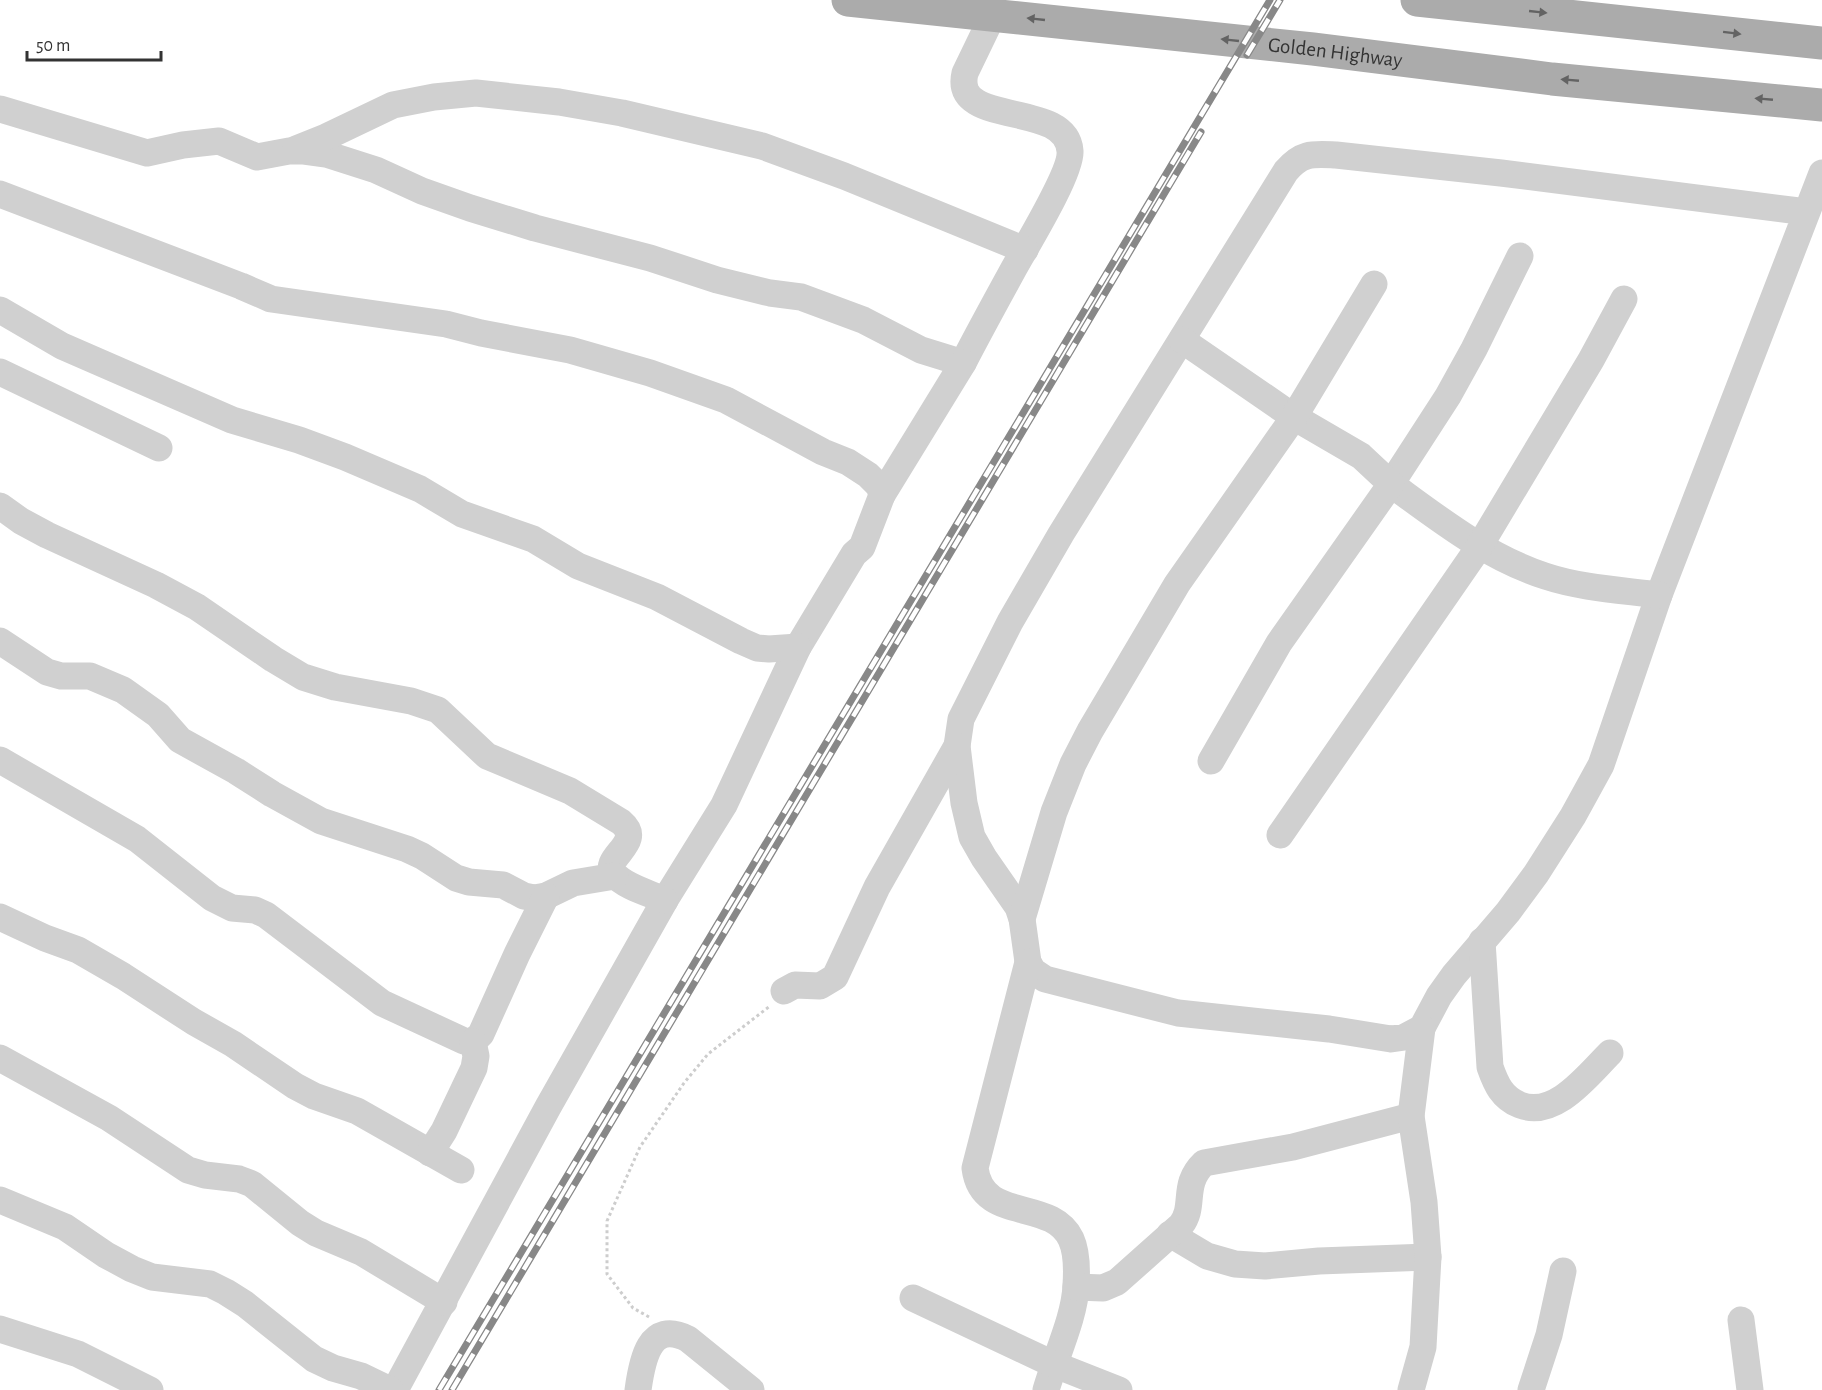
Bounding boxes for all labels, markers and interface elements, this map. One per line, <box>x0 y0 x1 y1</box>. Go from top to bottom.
one-way arrow <box>1529 7 1548 17</box>
one-way arrow <box>1027 14 1046 24</box>
scale bar <box>27 24 160 62</box>
one-way arrow <box>1723 29 1742 38</box>
street label: Golden Highway <box>1267 34 1404 71</box>
one-way arrow <box>1220 35 1239 45</box>
text: 50 m <box>36 37 70 55</box>
one-way arrow <box>1560 75 1579 85</box>
one-way arrow <box>1754 94 1773 104</box>

